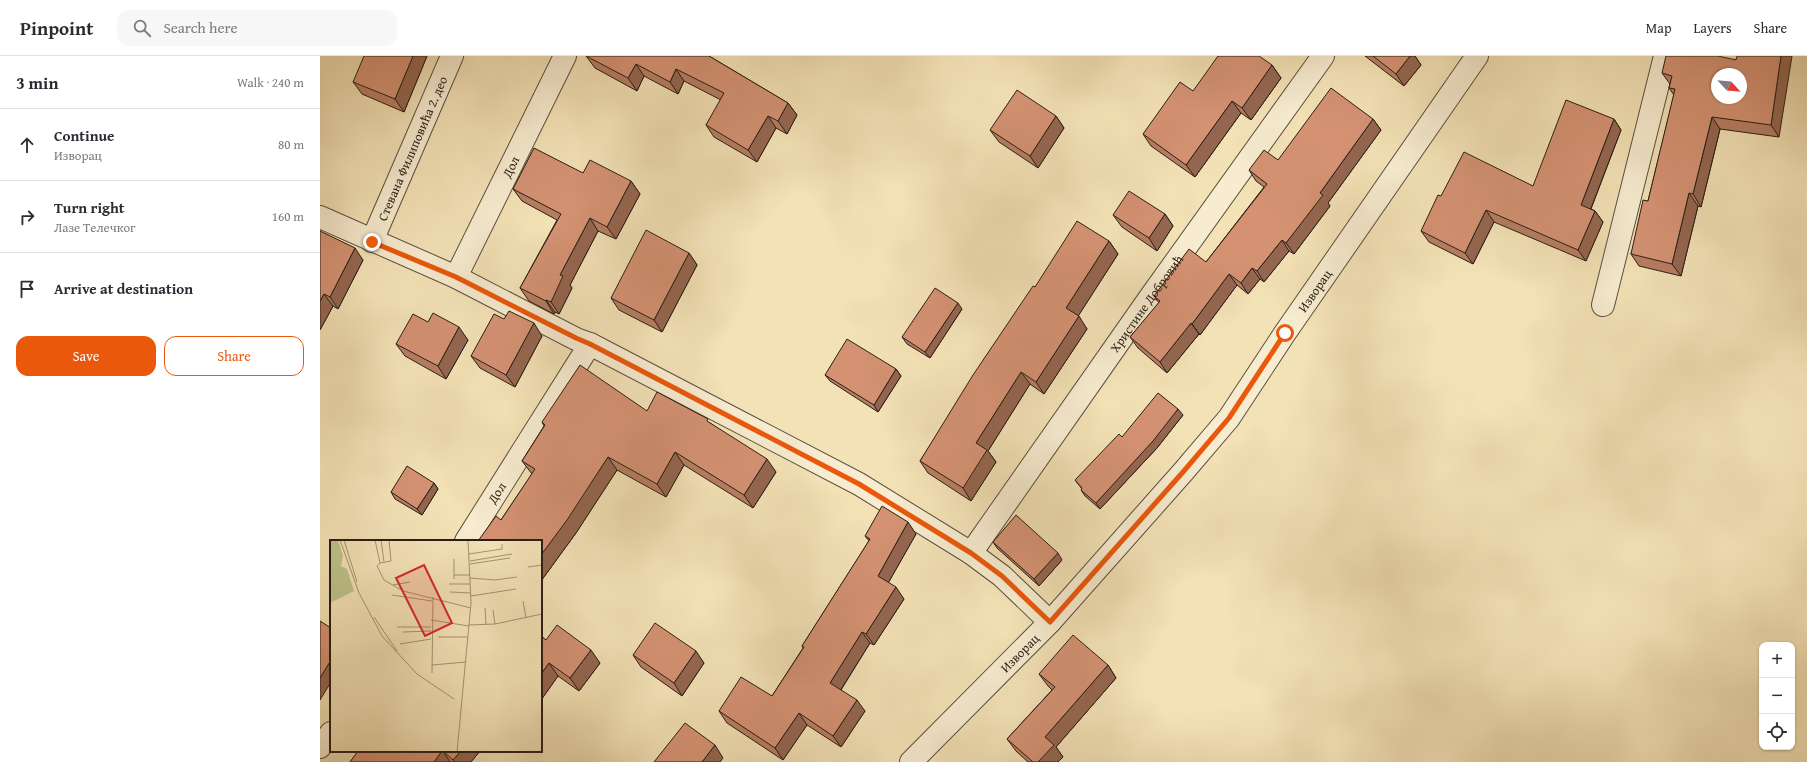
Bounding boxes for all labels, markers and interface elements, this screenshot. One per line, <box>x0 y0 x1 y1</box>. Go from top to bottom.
search box <box>117 10 397 46</box>
text: Pinpoint <box>20 14 93 42</box>
icon: search <box>131 17 153 39</box>
text: Search here <box>163 17 237 38</box>
text: Map <box>1646 18 1672 38</box>
text: Layers <box>1694 18 1732 38</box>
text: Share <box>1754 18 1787 38</box>
north arrow <box>1711 68 1747 104</box>
text: 3 min <box>16 70 58 95</box>
street label: Стевана Филиповића 2. део <box>372 72 452 224</box>
text: Walk · 240 m <box>237 73 304 92</box>
text: Continue <box>54 125 115 146</box>
icon: ahead <box>16 134 38 156</box>
text: 80 m <box>278 135 304 154</box>
text: Изворац <box>54 146 102 165</box>
street label: Дол <box>497 153 524 182</box>
text: Turn right <box>54 197 125 218</box>
icon: right <box>16 206 38 228</box>
text: 160 m <box>272 207 304 226</box>
text: Лазе Телечког <box>54 218 136 237</box>
route end <box>363 233 381 251</box>
street label: Христине Добровић <box>1105 250 1188 356</box>
street label: Изворац <box>1293 265 1336 316</box>
icon: arrive <box>16 278 38 300</box>
text: Arrive at destination <box>54 278 193 299</box>
route start <box>1276 324 1294 342</box>
button: Save <box>16 336 156 376</box>
button: Share <box>164 336 304 376</box>
street label: Дол <box>482 478 510 508</box>
inset map <box>330 540 542 752</box>
street label: Изворац <box>996 629 1044 676</box>
map controls <box>1759 642 1795 750</box>
button: + <box>1759 642 1795 678</box>
button: − <box>1759 678 1795 714</box>
button: locate <box>1759 714 1795 750</box>

